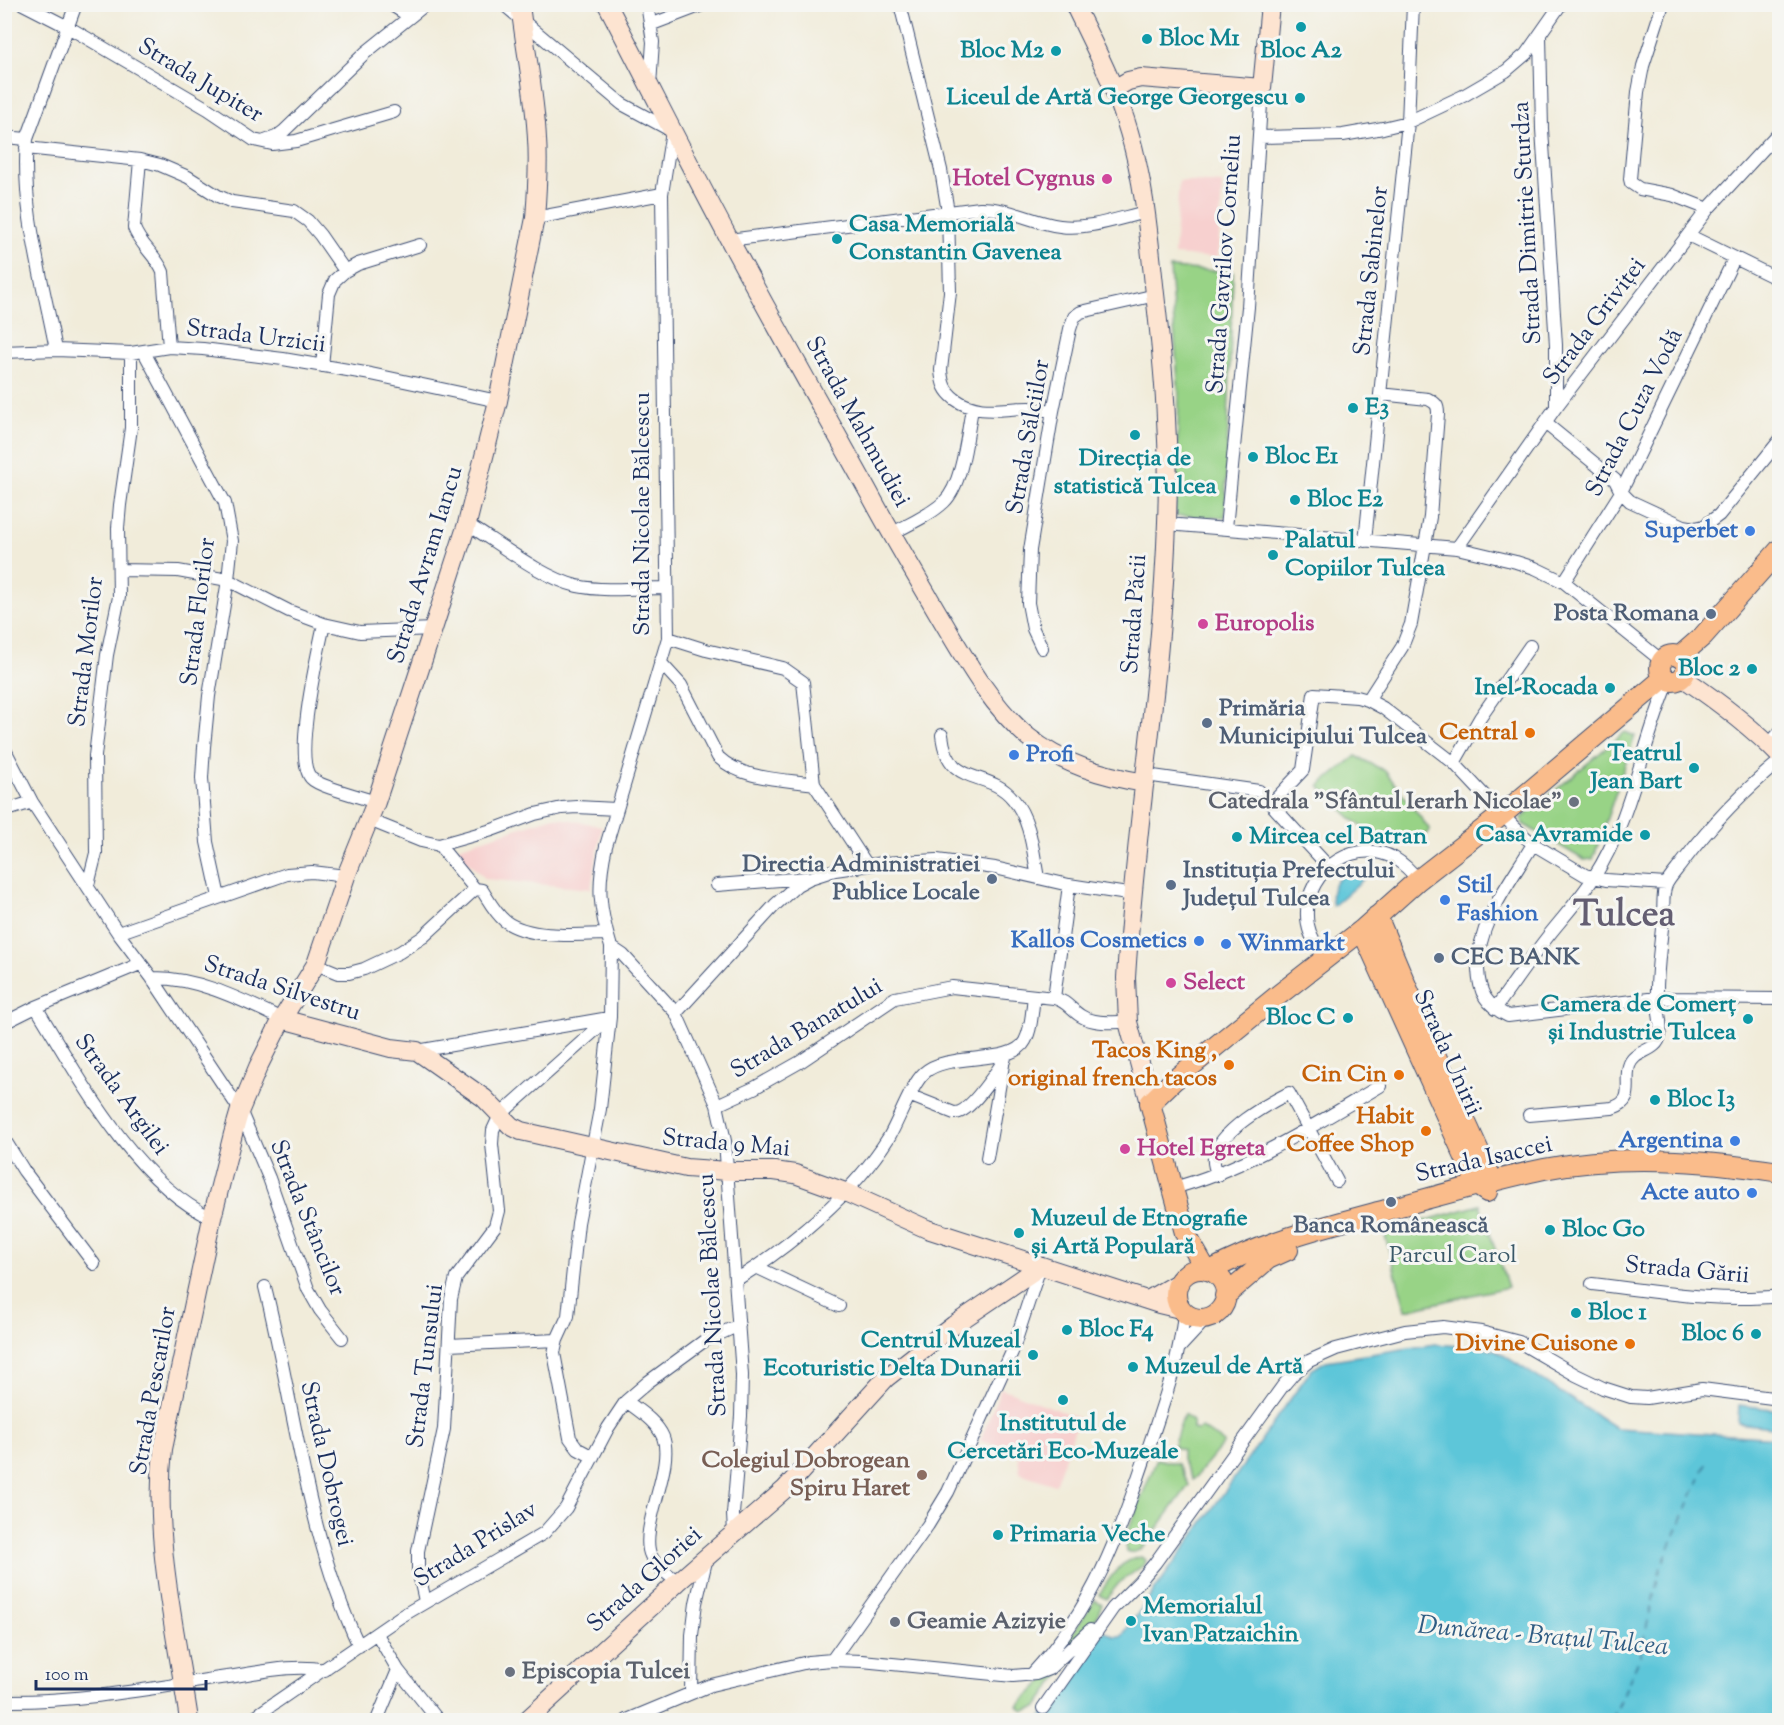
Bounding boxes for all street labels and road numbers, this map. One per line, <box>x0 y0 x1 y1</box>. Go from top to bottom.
street label: Strada Jupiter <box>131 30 269 132</box>
street label: Strada Dimitrie Sturdza <box>1505 100 1551 346</box>
street label: Strada Gavrilov Corneliu <box>1199 133 1251 395</box>
street label: Strada Sabinelor <box>1346 184 1398 358</box>
street label: Strada Griviței <box>1535 251 1655 393</box>
street label: Strada Urzicii <box>184 312 328 362</box>
street label: Strada Cuza Vodă <box>1578 323 1692 503</box>
street label: Strada Mahmudiei <box>796 330 918 514</box>
street label: Strada Sălciilor <box>999 357 1059 517</box>
street label: Strada Nicolae Bălcescu <box>626 392 660 636</box>
street label: Strada Avram Iancu <box>380 462 472 668</box>
street label: Strada Florilor <box>173 536 225 688</box>
street label: Strada Păcii <box>1114 553 1156 675</box>
street label: Strada Morilor <box>61 575 113 729</box>
street label: Strada Silvestru <box>199 948 365 1030</box>
street label: Strada Banatului <box>724 970 890 1088</box>
street label: Strada Unirii <box>1404 984 1490 1122</box>
street label: Strada Argilei <box>65 1027 177 1163</box>
street label: Strada 9 Mai <box>660 1121 792 1167</box>
street label: Strada Isaccei <box>1412 1128 1556 1192</box>
street label: Strada Stâncilor <box>260 1135 354 1301</box>
street label: Strada Nicolae Bălcescu <box>690 1172 736 1418</box>
street label: Strada Gării <box>1623 1249 1751 1293</box>
street label: Strada Tunsului <box>399 1282 453 1450</box>
street label: Strada Pescarilor <box>122 1304 186 1478</box>
street label: Strada Dobrogei <box>290 1378 362 1550</box>
street label: Strada Prislav <box>407 1493 545 1597</box>
street label: Strada Gloriei <box>580 1519 710 1641</box>

